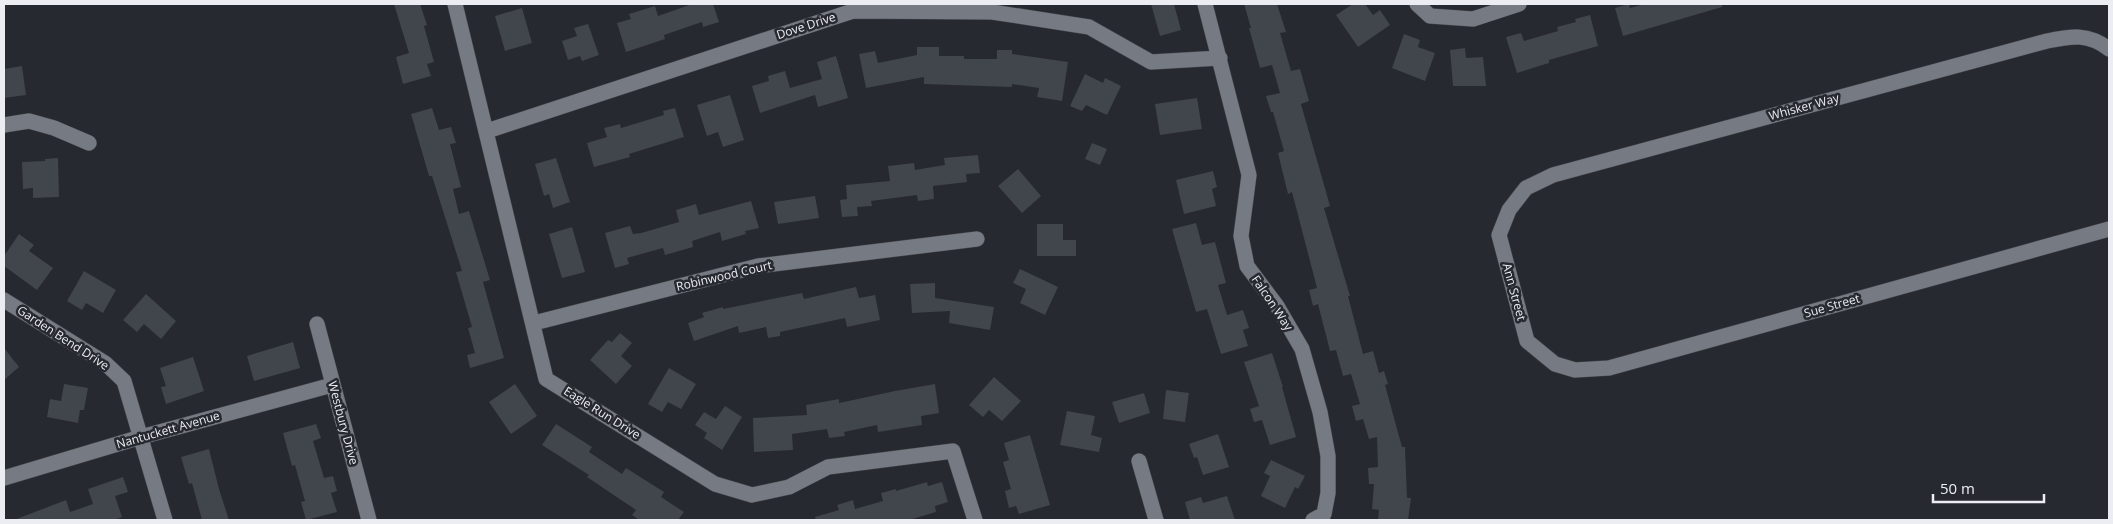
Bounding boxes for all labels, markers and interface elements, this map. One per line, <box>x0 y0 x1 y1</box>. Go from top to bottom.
street label: Dove Drive <box>774 8 838 43</box>
street label: Whisker Way <box>1767 89 1842 124</box>
street label: Robinwood Court <box>674 256 773 295</box>
street label: Ann Street <box>1499 261 1530 323</box>
street label: Falcon Way <box>1248 272 1298 334</box>
street label: Sue Street <box>1802 289 1862 322</box>
street label: Garden Bend Drive <box>14 301 113 374</box>
street label: Westbury Drive <box>324 379 363 467</box>
street label: Eagle Run Drive <box>561 382 644 443</box>
street label: Nantuckett Avenue <box>114 407 222 452</box>
scale bar <box>1933 472 2044 504</box>
text: 50 m <box>1940 478 1975 498</box>

